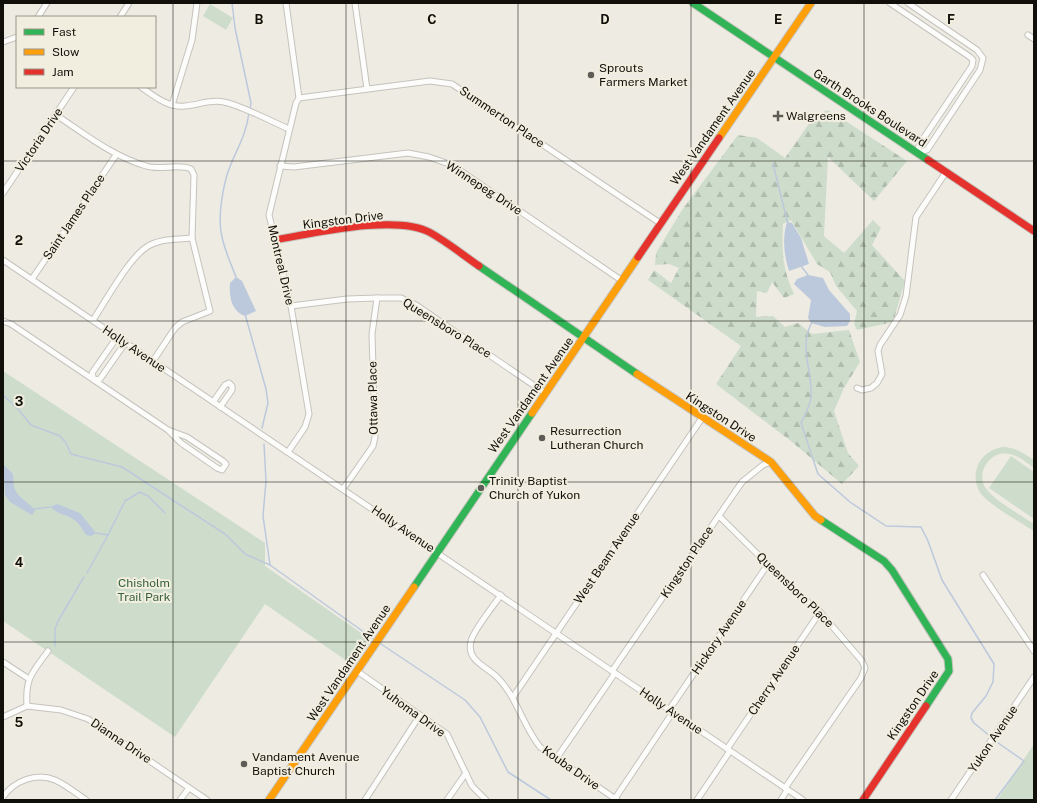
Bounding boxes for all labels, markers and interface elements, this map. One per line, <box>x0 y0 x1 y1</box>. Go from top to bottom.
text: B <box>255 12 264 27</box>
text: C <box>427 12 437 27</box>
text: D <box>600 12 610 27</box>
text: E <box>774 12 782 27</box>
text: F <box>947 12 955 27</box>
legend <box>16 16 156 88</box>
text: Fast <box>52 25 77 39</box>
text: Slow <box>52 45 80 59</box>
place label: Sprouts Farmers Market <box>599 61 688 89</box>
text: Jam <box>52 65 74 79</box>
street label: West Vandament Avenue <box>668 66 759 188</box>
street label: Garth Brooks Boulevard <box>811 66 929 150</box>
marker: Sprouts Farmers Market <box>586 70 596 80</box>
street label: Summerton Place <box>457 83 547 151</box>
street label: Victoria Drive <box>12 105 66 175</box>
place label: Walgreens <box>786 109 846 123</box>
marker: Walgreens <box>773 111 783 121</box>
street label: Winnepeg Drive <box>443 158 525 218</box>
street label: Saint James Place <box>40 171 108 263</box>
street label: Kingston Drive <box>302 208 384 232</box>
street label: Montreal Drive <box>265 224 297 307</box>
text: 2 <box>15 233 23 248</box>
street label: Queensboro Place <box>400 295 494 361</box>
street label: Holly Avenue <box>100 323 168 375</box>
street label: West Vandament Avenue <box>486 334 577 456</box>
street label: Ottawa Place <box>365 361 381 435</box>
street label: Kingston Drive <box>683 389 759 445</box>
text: 3 <box>15 394 24 409</box>
place label: Resurrection Lutheran Church <box>550 424 644 452</box>
marker: Resurrection Lutheran Church <box>537 433 547 443</box>
place label: Trinity Baptist Church of Yukon <box>489 474 580 502</box>
marker: Trinity Baptist Church of Yukon <box>476 483 486 493</box>
street label: Holly Avenue <box>369 503 437 555</box>
street label: West Beam Avenue <box>571 510 643 606</box>
street label: Kingston Place <box>658 523 716 601</box>
street label: Queensboro Place <box>754 550 837 631</box>
text: 4 <box>15 555 24 570</box>
park label: Chisholm Trail Park <box>117 576 171 604</box>
street label: Hickory Avenue <box>689 597 749 677</box>
street label: West Vandament Avenue <box>304 602 394 724</box>
street label: Cherry Avenue <box>745 642 803 718</box>
street label: Kingston Drive <box>884 667 942 743</box>
street label: Yuhoma Drive <box>378 684 448 740</box>
street label: Holly Avenue <box>637 685 705 737</box>
street label: Yukon Avenue <box>965 703 1021 775</box>
text: 5 <box>15 715 24 730</box>
street label: Dianna Drive <box>88 716 154 766</box>
street label: Kouba Drive <box>540 743 603 793</box>
place label: Vandament Avenue Baptist Church <box>252 750 360 778</box>
marker: Vandament Avenue Baptist Church <box>239 759 249 769</box>

